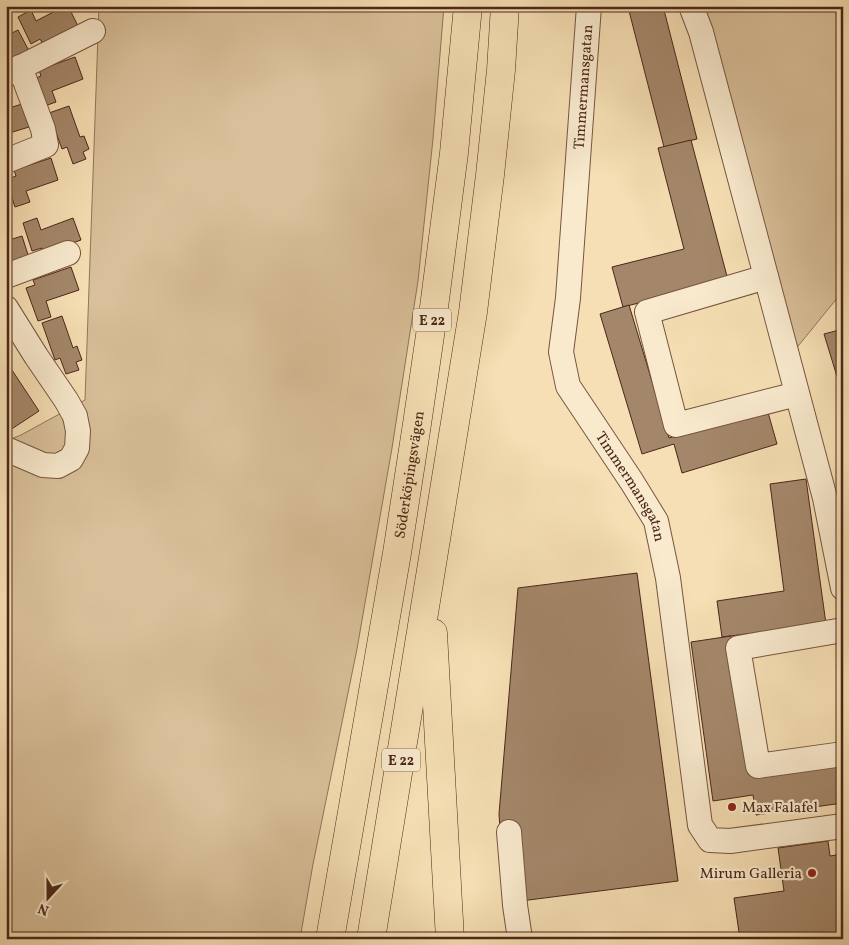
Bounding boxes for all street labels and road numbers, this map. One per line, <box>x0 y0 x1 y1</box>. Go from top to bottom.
street label: Timmermansgatan <box>570 24 599 150</box>
road number: E 22 <box>413 308 451 332</box>
street label: Söderköpingsvägen <box>390 410 431 540</box>
street label: Timmermansgatan <box>589 428 669 544</box>
road number: E 22 <box>382 748 420 772</box>

